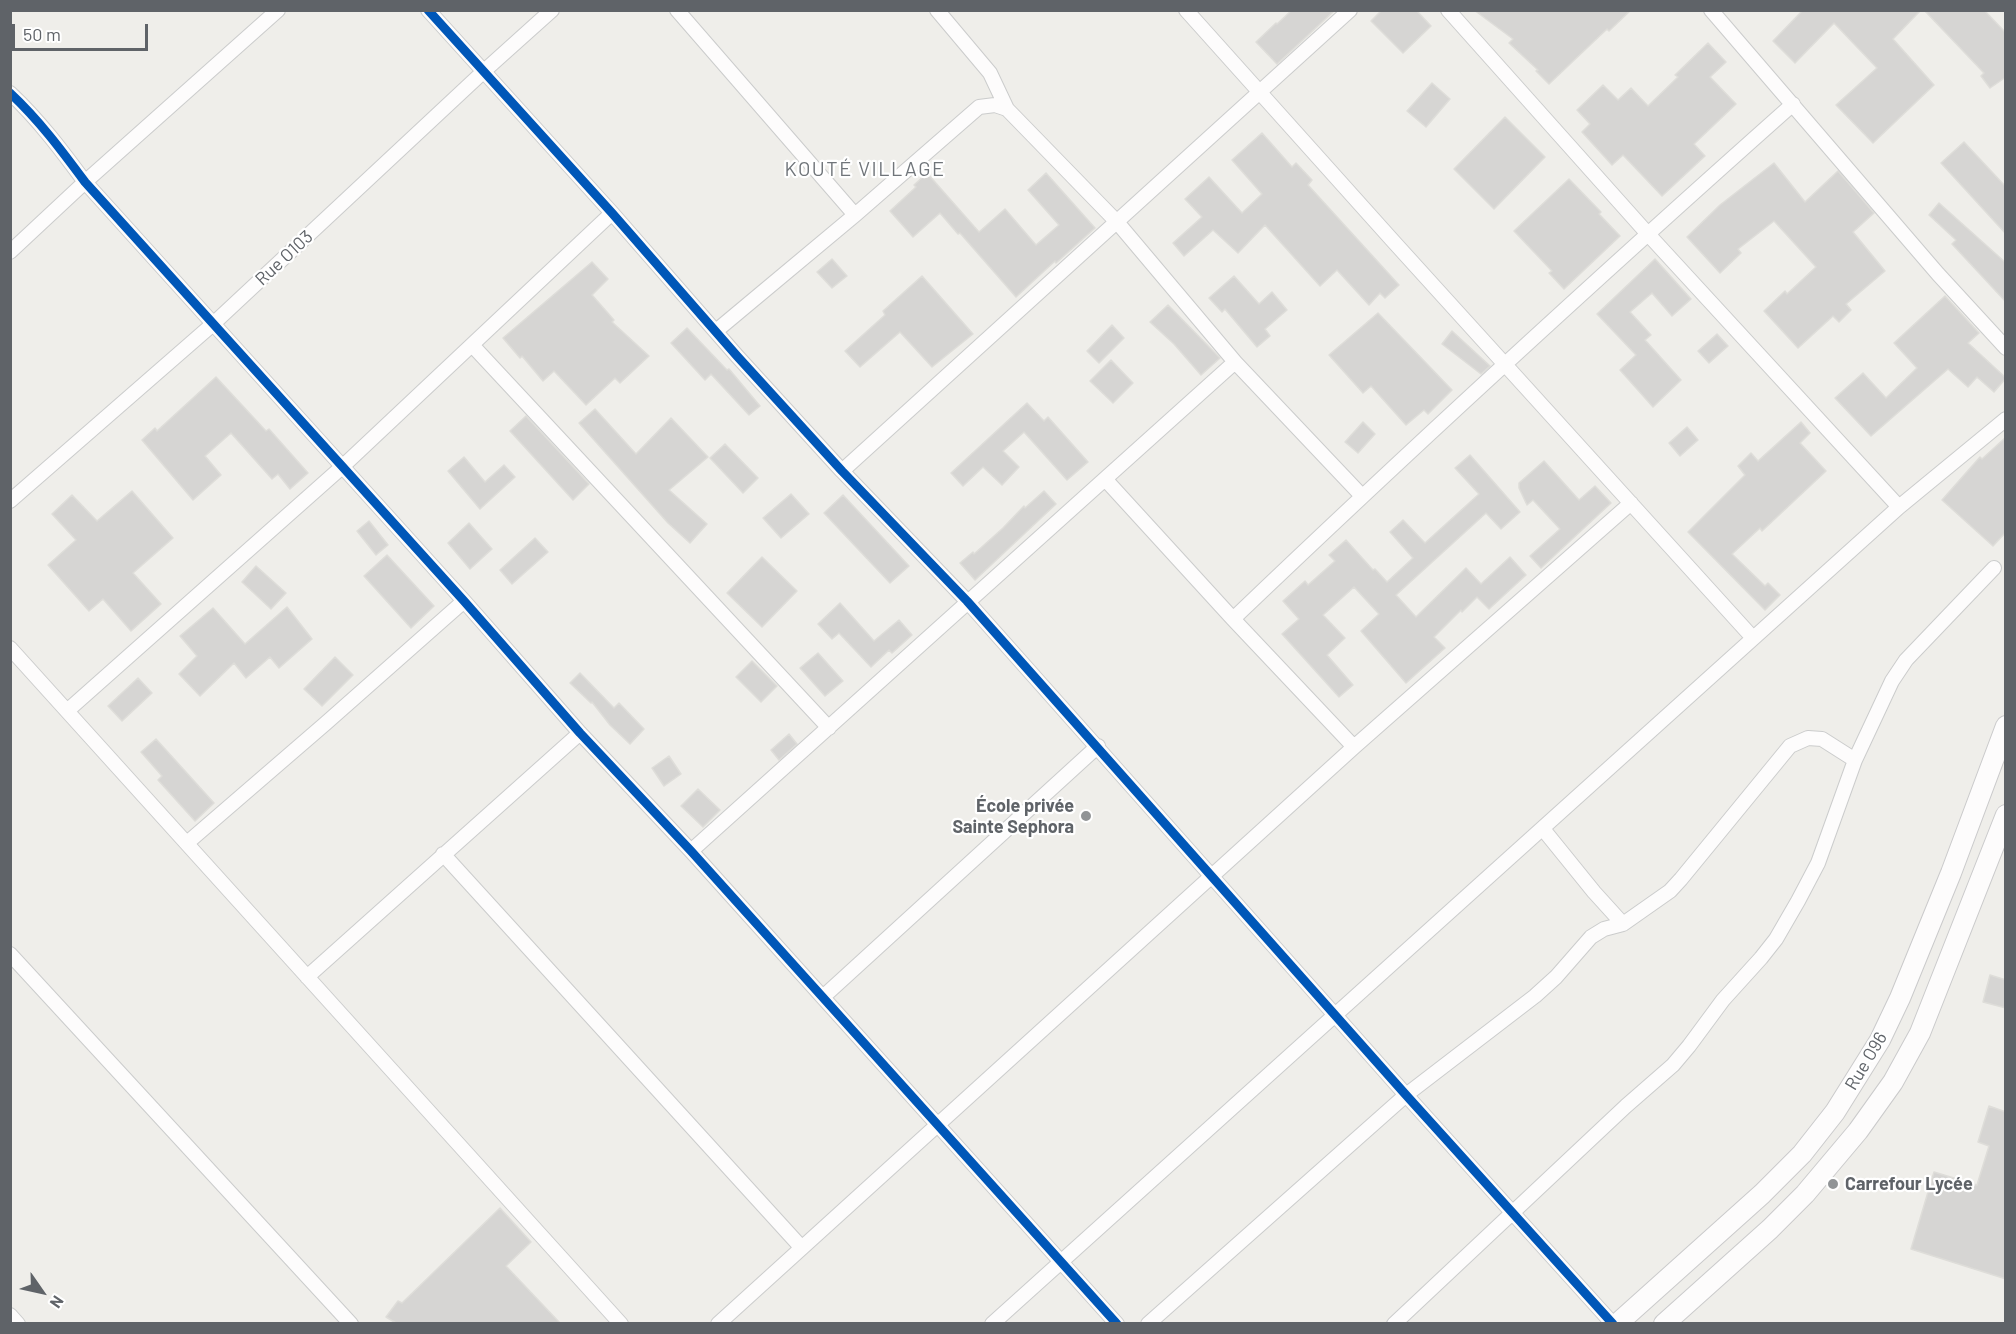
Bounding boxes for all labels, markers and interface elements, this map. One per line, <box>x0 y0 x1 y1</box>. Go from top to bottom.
scale bar <box>15 12 152 50</box>
text: 50 m <box>23 23 61 45</box>
district label: KOUTÉ VILLAGE <box>784 157 946 181</box>
street label: Rue O103 <box>251 226 317 290</box>
place label: École privée Sainte Sephora <box>952 795 1074 838</box>
marker: École privée Sainte Sephora <box>1079 809 1093 823</box>
street label: Rue O96 <box>1840 1028 1892 1094</box>
place label: Carrefour Lycée <box>1845 1173 1973 1195</box>
marker: Carrefour Lycée <box>1826 1177 1840 1191</box>
north arrow <box>12 1262 72 1322</box>
text: N <box>46 1293 68 1312</box>

